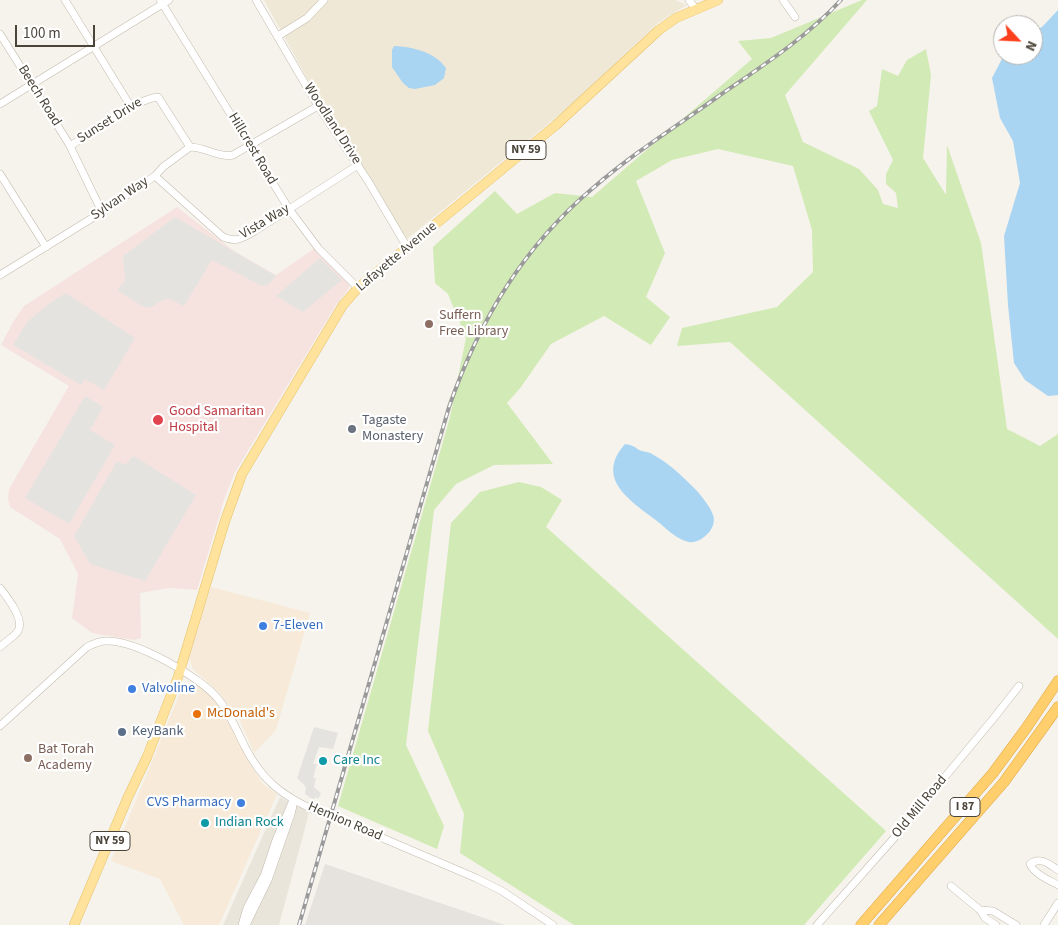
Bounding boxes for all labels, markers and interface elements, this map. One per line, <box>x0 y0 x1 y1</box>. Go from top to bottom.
scale bar <box>18 15 98 47</box>
north arrow <box>993 15 1043 65</box>
text: 100 m <box>23 23 61 44</box>
text: N <box>1020 37 1042 54</box>
street label: Beech Road <box>14 62 64 130</box>
street label: Woodland Drive <box>300 80 364 168</box>
street label: Sunset Drive <box>74 94 146 148</box>
street label: Hillcrest Road <box>224 110 280 188</box>
road number: NY 59 <box>506 140 546 160</box>
street label: Sylvan Way <box>88 174 152 224</box>
street label: Vista Way <box>237 201 293 243</box>
street label: Lafayette Avenue <box>353 218 441 296</box>
place label: Suffern Free Library <box>439 308 508 341</box>
marker: Suffern Free Library <box>423 318 435 330</box>
place label: Good Samaritan Hospital <box>169 404 264 437</box>
marker: Good Samaritan Hospital <box>151 413 165 427</box>
place label: Tagaste Monastery <box>362 413 423 446</box>
marker: Tagaste Monastery <box>346 423 358 435</box>
place label: 7-Eleven <box>273 618 323 634</box>
marker: 7-Eleven <box>257 620 269 632</box>
place label: Valvoline <box>142 681 195 697</box>
marker: Valvoline <box>126 683 138 695</box>
place label: McDonald's <box>207 706 275 722</box>
marker: McDonald's <box>191 708 203 720</box>
place label: KeyBank <box>132 724 183 740</box>
marker: KeyBank <box>116 726 128 738</box>
place label: Bat Torah Academy <box>38 742 94 774</box>
marker: Bat Torah Academy <box>22 752 34 764</box>
place label: Care Inc <box>333 753 380 769</box>
marker: Care Inc <box>317 755 329 767</box>
street label: Old Mill Road <box>889 772 951 842</box>
place label: CVS Pharmacy <box>147 795 231 811</box>
marker: CVS Pharmacy <box>235 797 247 809</box>
road number: I 87 <box>950 798 980 816</box>
street label: Hemion Road <box>305 799 385 845</box>
place label: Indian Rock <box>215 815 284 831</box>
marker: Indian Rock <box>199 817 211 829</box>
road number: NY 59 <box>90 831 130 850</box>

